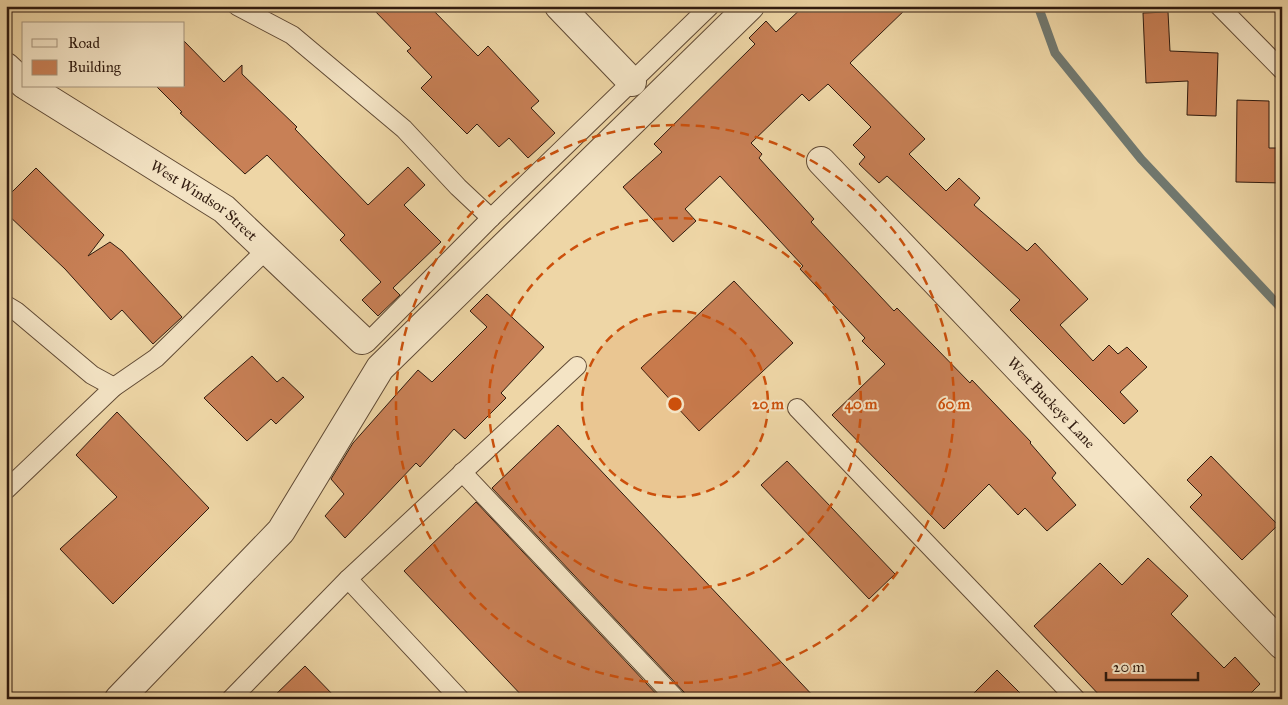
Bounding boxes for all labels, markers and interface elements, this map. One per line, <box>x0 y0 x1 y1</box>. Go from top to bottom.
legend <box>22 22 185 88</box>
text: Road <box>68 34 100 52</box>
text: Building <box>68 58 122 76</box>
street label: West Windsor Street <box>147 156 261 245</box>
street label: West Buckeye Lane <box>1004 353 1099 452</box>
centre of rings <box>666 395 684 413</box>
text: 20 m <box>752 395 784 413</box>
text: 40 m <box>845 395 878 414</box>
text: 60 m <box>938 395 971 413</box>
scale bar <box>1106 650 1198 682</box>
text: 20 m <box>1113 658 1145 676</box>

